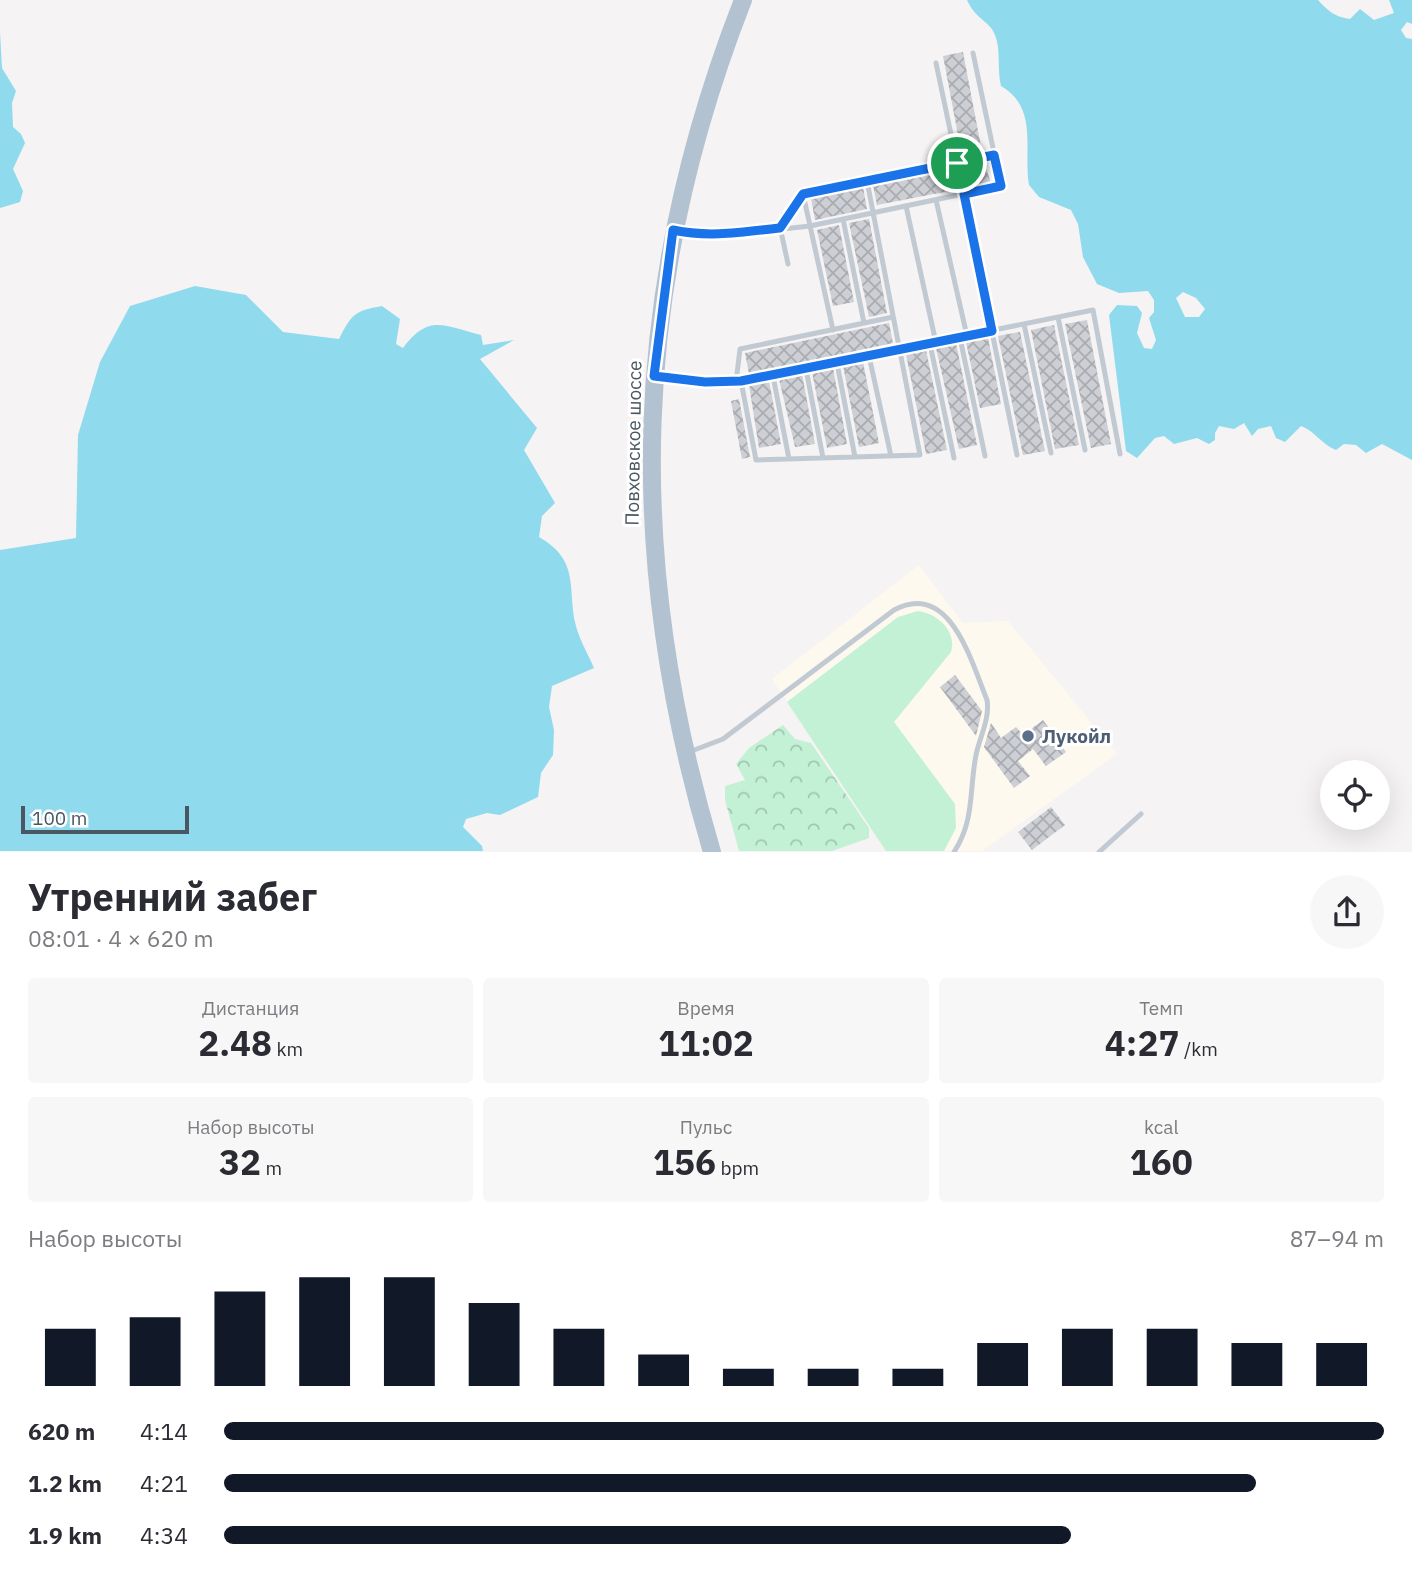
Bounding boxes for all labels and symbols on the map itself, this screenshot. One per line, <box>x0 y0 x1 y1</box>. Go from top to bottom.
pin <box>927 133 987 193</box>
street label: Повховское шоссе <box>620 360 646 526</box>
place label: Лукойл <box>1042 724 1111 748</box>
marker: Лукойл <box>1020 728 1036 744</box>
scale bar <box>21 802 189 834</box>

